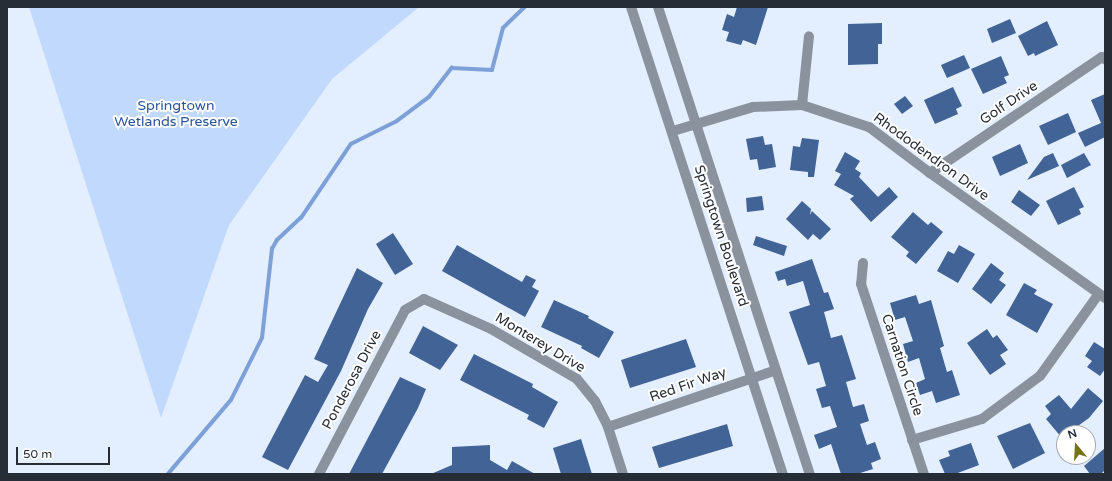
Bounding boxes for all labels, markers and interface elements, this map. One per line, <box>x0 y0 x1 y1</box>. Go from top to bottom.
street label: Golf Drive <box>977 78 1041 128</box>
park label: Springtown Wetlands Preserve <box>114 98 238 130</box>
street label: Rhododendron Drive <box>870 109 992 205</box>
street label: Springtown Boulevard <box>690 163 752 309</box>
street label: Monterey Drive <box>492 310 588 376</box>
street label: Carnation Circle <box>878 312 926 418</box>
street label: Ponderosa Drive <box>319 328 385 432</box>
street label: Red Fir Way <box>647 364 729 406</box>
north arrow <box>1056 425 1096 465</box>
text: N <box>1066 427 1079 442</box>
scale bar <box>18 439 112 465</box>
text: 50 m <box>23 447 52 461</box>

